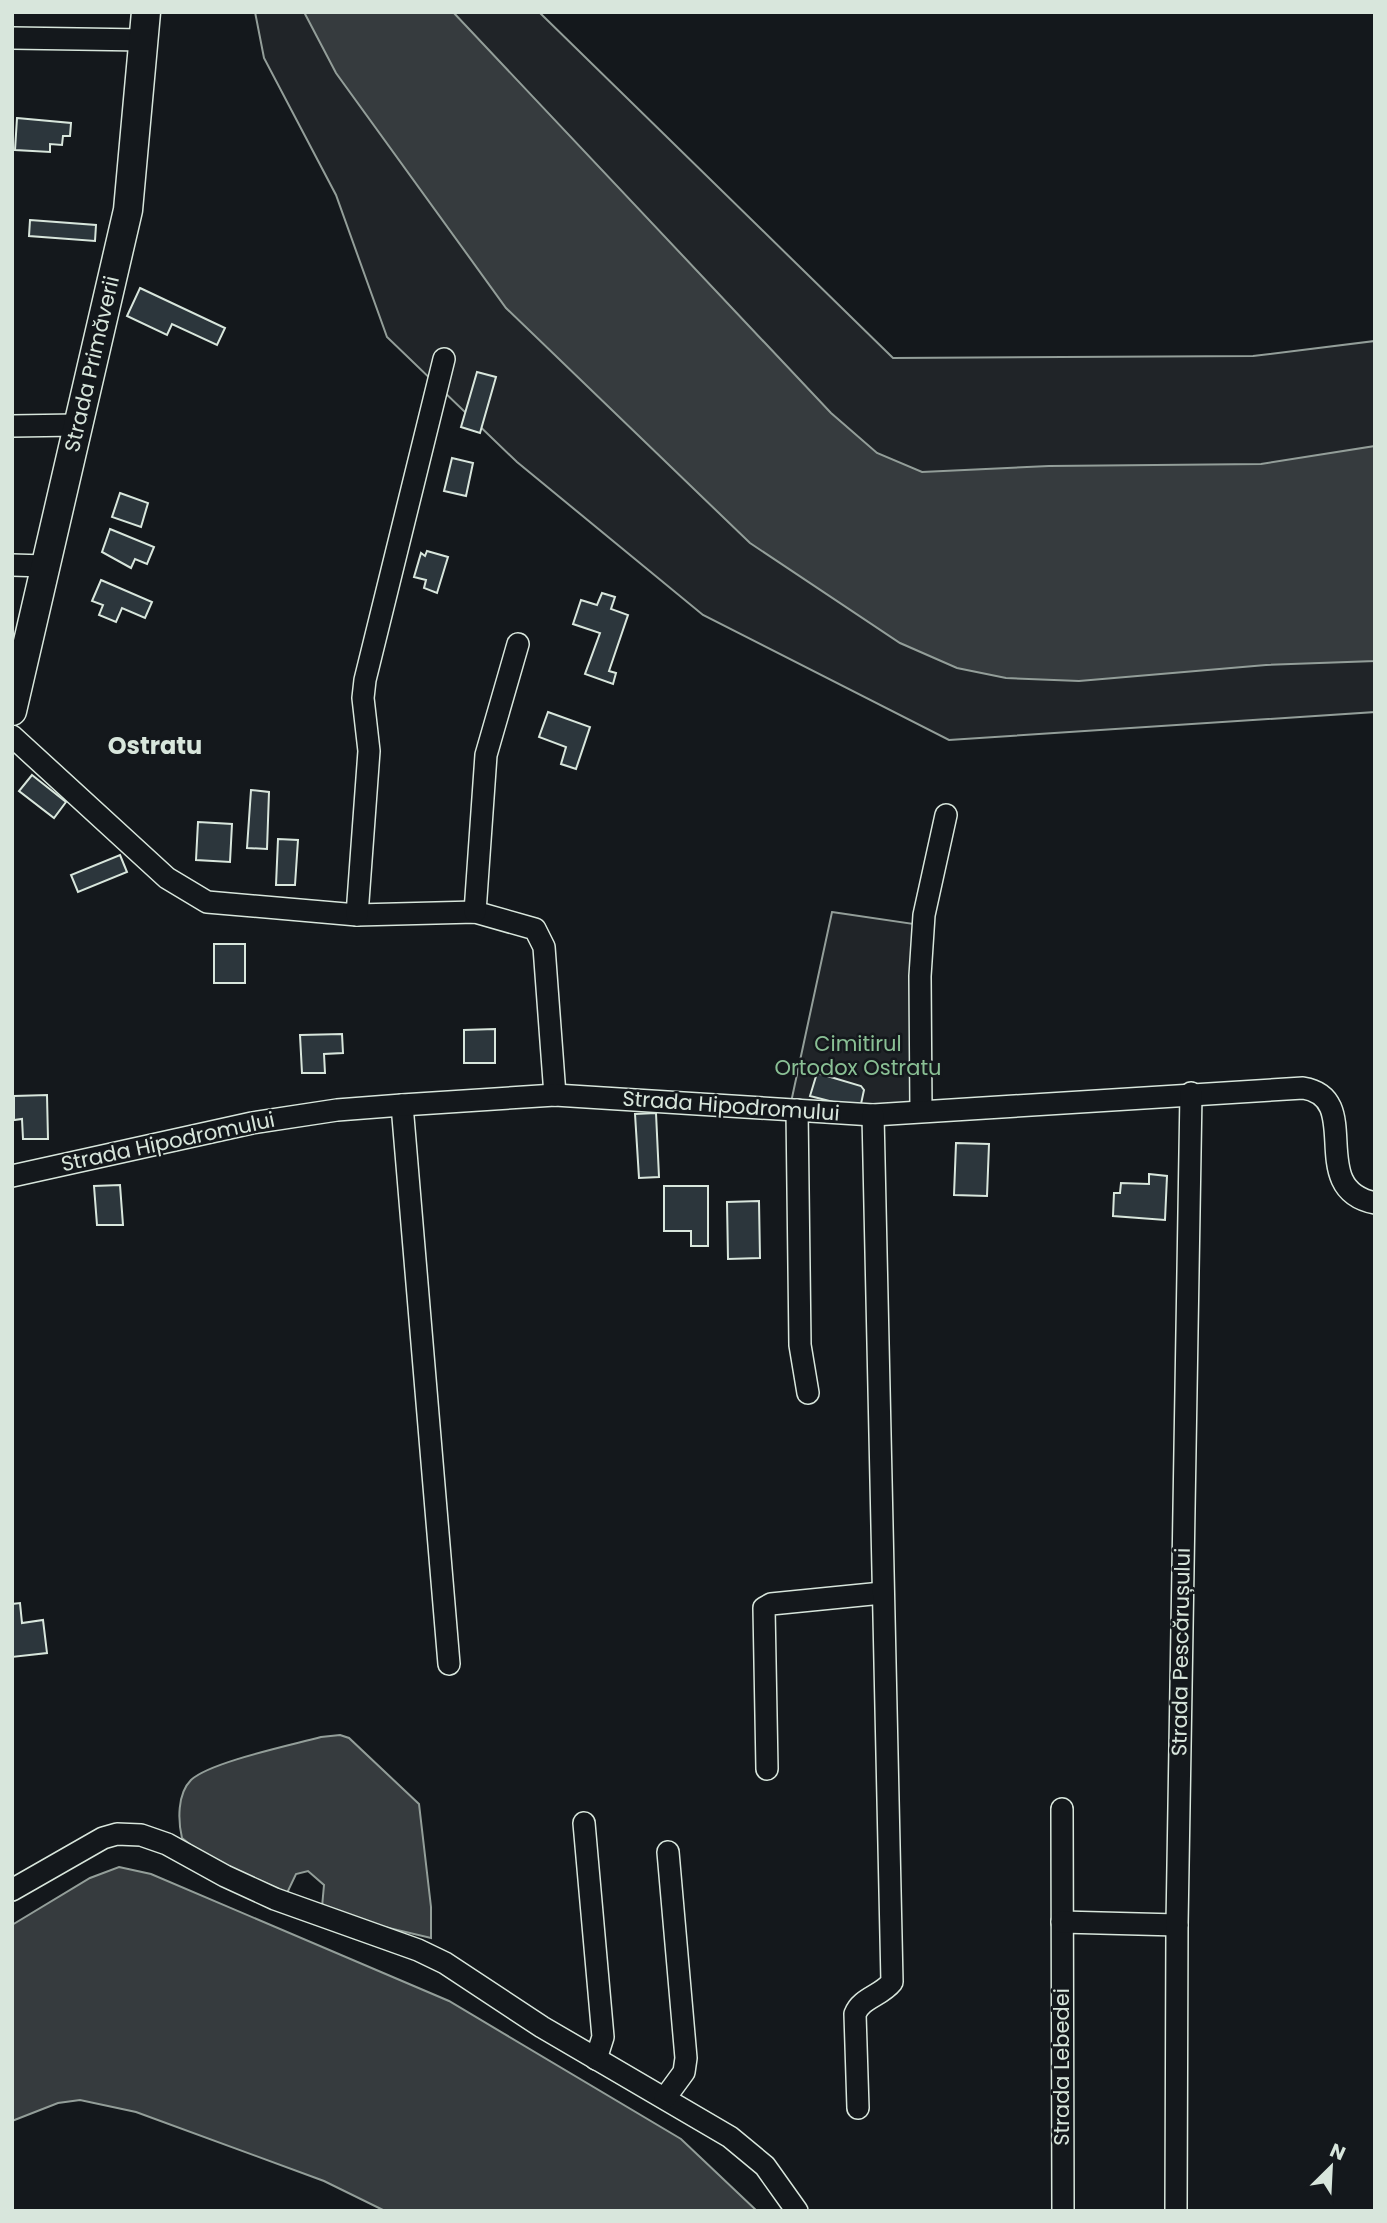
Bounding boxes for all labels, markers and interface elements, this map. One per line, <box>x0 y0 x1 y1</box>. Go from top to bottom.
street label: Strada Primăverii <box>57 273 126 455</box>
district label: Ostratu <box>108 729 202 762</box>
park label: Cimitirul Ortodox Ostratu <box>775 1029 941 1082</box>
street label: Strada Hipodromului <box>621 1083 841 1128</box>
street label: Strada Hipodromului <box>58 1105 277 1178</box>
street label: Strada Pescărușului <box>1164 1547 1197 1756</box>
street label: Strada Lebedei <box>1047 1988 1076 2146</box>
north arrow <box>1296 2132 1366 2202</box>
text: N <box>1326 2137 1350 2167</box>

